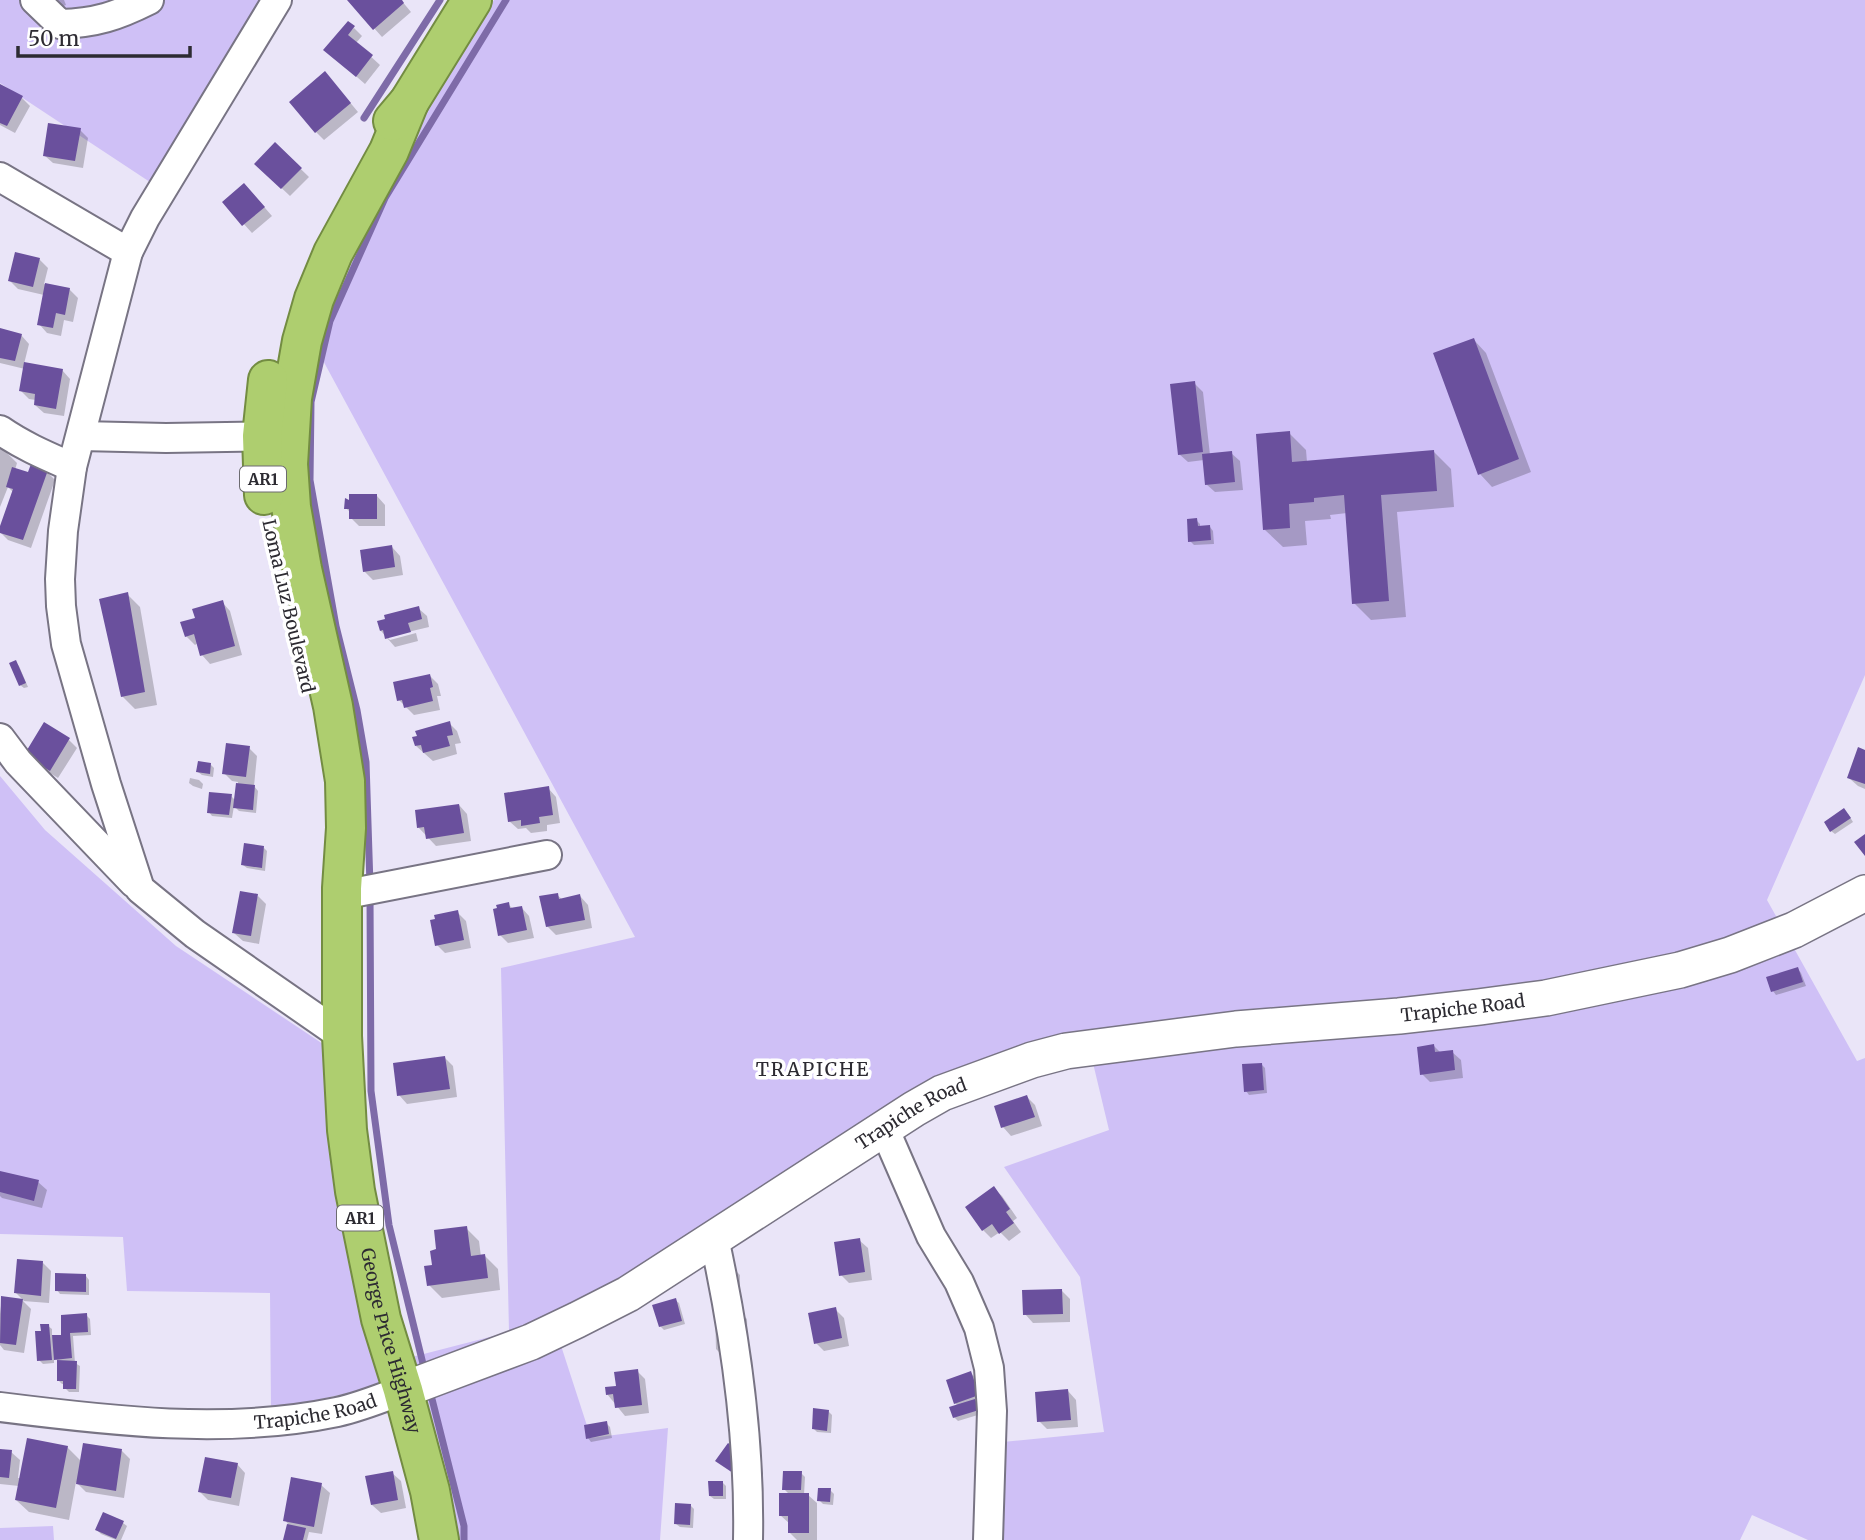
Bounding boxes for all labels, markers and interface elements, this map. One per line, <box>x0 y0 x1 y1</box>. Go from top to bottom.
scale bar <box>18 14 189 58</box>
text: 50 m <box>28 25 79 52</box>
road number: AR1 <box>240 466 286 492</box>
street label: Loma Luz Boulevard <box>257 517 320 695</box>
street label: Trapiche Road <box>1400 989 1526 1027</box>
district label: TRAPICHE <box>756 1057 870 1081</box>
street label: Trapiche Road <box>851 1073 970 1155</box>
road number: AR1 <box>337 1206 383 1230</box>
street label: George Price Highway <box>356 1246 426 1436</box>
street label: Trapiche Road <box>253 1389 380 1434</box>

